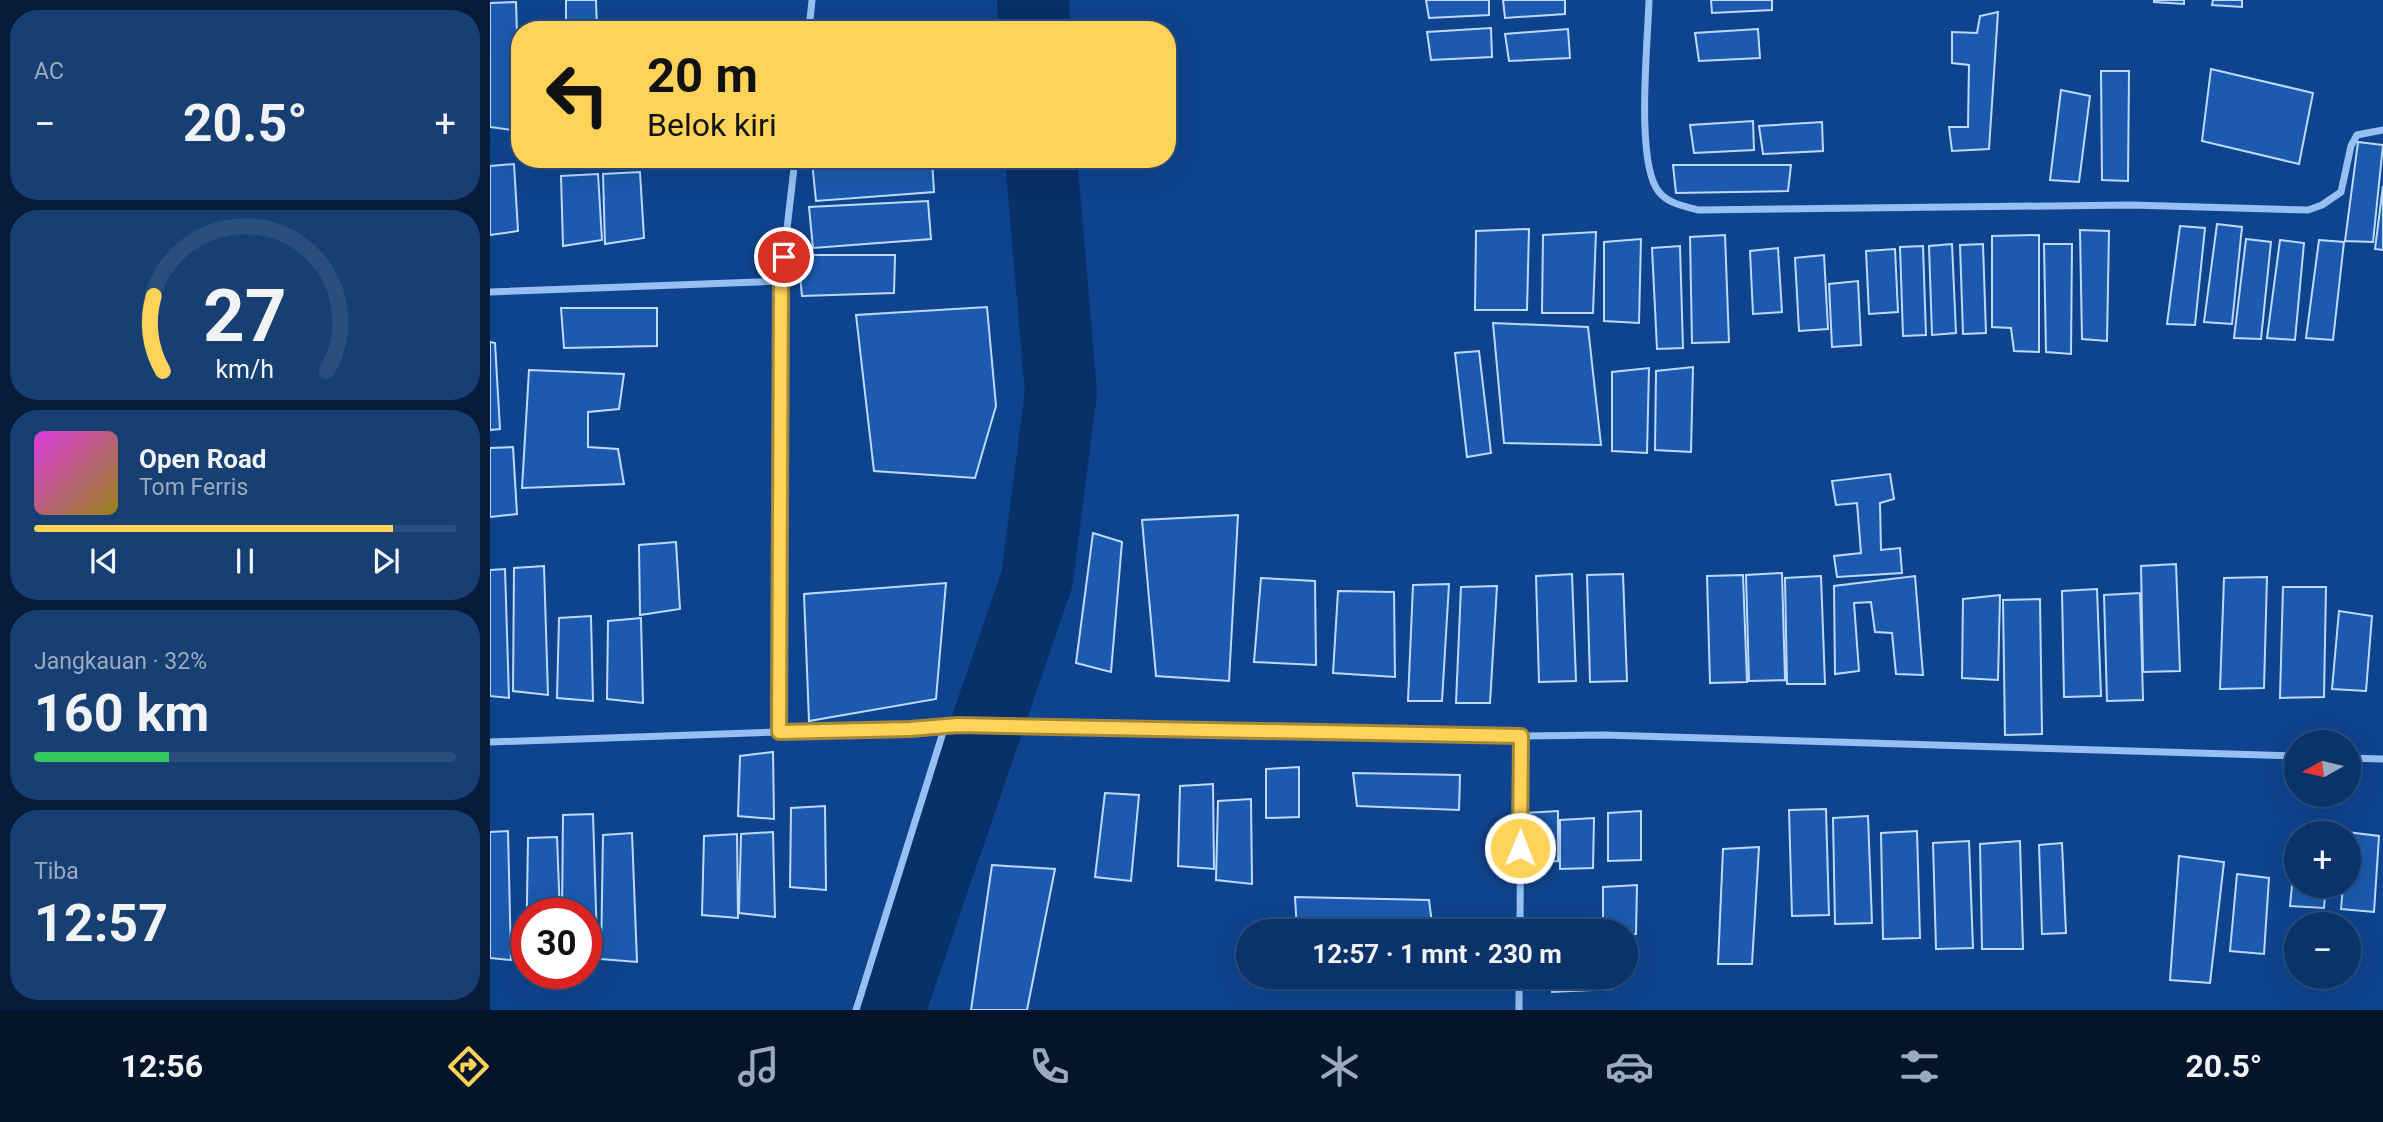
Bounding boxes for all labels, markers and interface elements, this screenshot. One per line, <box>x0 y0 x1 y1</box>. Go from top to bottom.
text: 20 m <box>647 47 758 104</box>
icon: left <box>532 49 623 140</box>
text: AC <box>34 58 64 85</box>
text: 20.5° <box>183 93 308 154</box>
text: − <box>34 102 56 146</box>
text: + <box>434 102 456 146</box>
text: Belok kiri <box>647 106 777 144</box>
pin <box>754 227 814 287</box>
icon: arrive <box>765 238 803 276</box>
text: 27 <box>203 273 287 359</box>
text: km/h <box>216 355 274 384</box>
text: Open Road <box>139 444 267 474</box>
text: Tom Ferris <box>139 474 248 501</box>
icon: previous <box>85 542 123 580</box>
icon: pause <box>226 542 264 580</box>
icon: next <box>367 542 405 580</box>
text: Jangkauan · 32% <box>34 648 207 675</box>
text: 160 km <box>34 683 209 744</box>
north arrow <box>2284 730 2361 807</box>
map controls <box>2284 730 2361 989</box>
position arrow <box>1483 811 1557 885</box>
button: + <box>2284 821 2361 898</box>
text: Tiba <box>34 858 79 885</box>
text: 12:57 <box>34 893 168 954</box>
speed limit sign: 30 <box>511 898 602 989</box>
button: − <box>2284 912 2361 989</box>
text: 12:57 · 1 mnt · 230 m <box>1312 939 1562 969</box>
icon: directions <box>444 1042 493 1091</box>
icon: music <box>734 1042 783 1091</box>
icon: phone <box>1025 1042 1074 1091</box>
icon: climate <box>1315 1042 1364 1091</box>
icon: car <box>1605 1042 1654 1091</box>
icon: filters <box>1895 1042 1944 1091</box>
text: 12:56 <box>121 1047 203 1085</box>
text: 20.5° <box>2185 1047 2262 1085</box>

